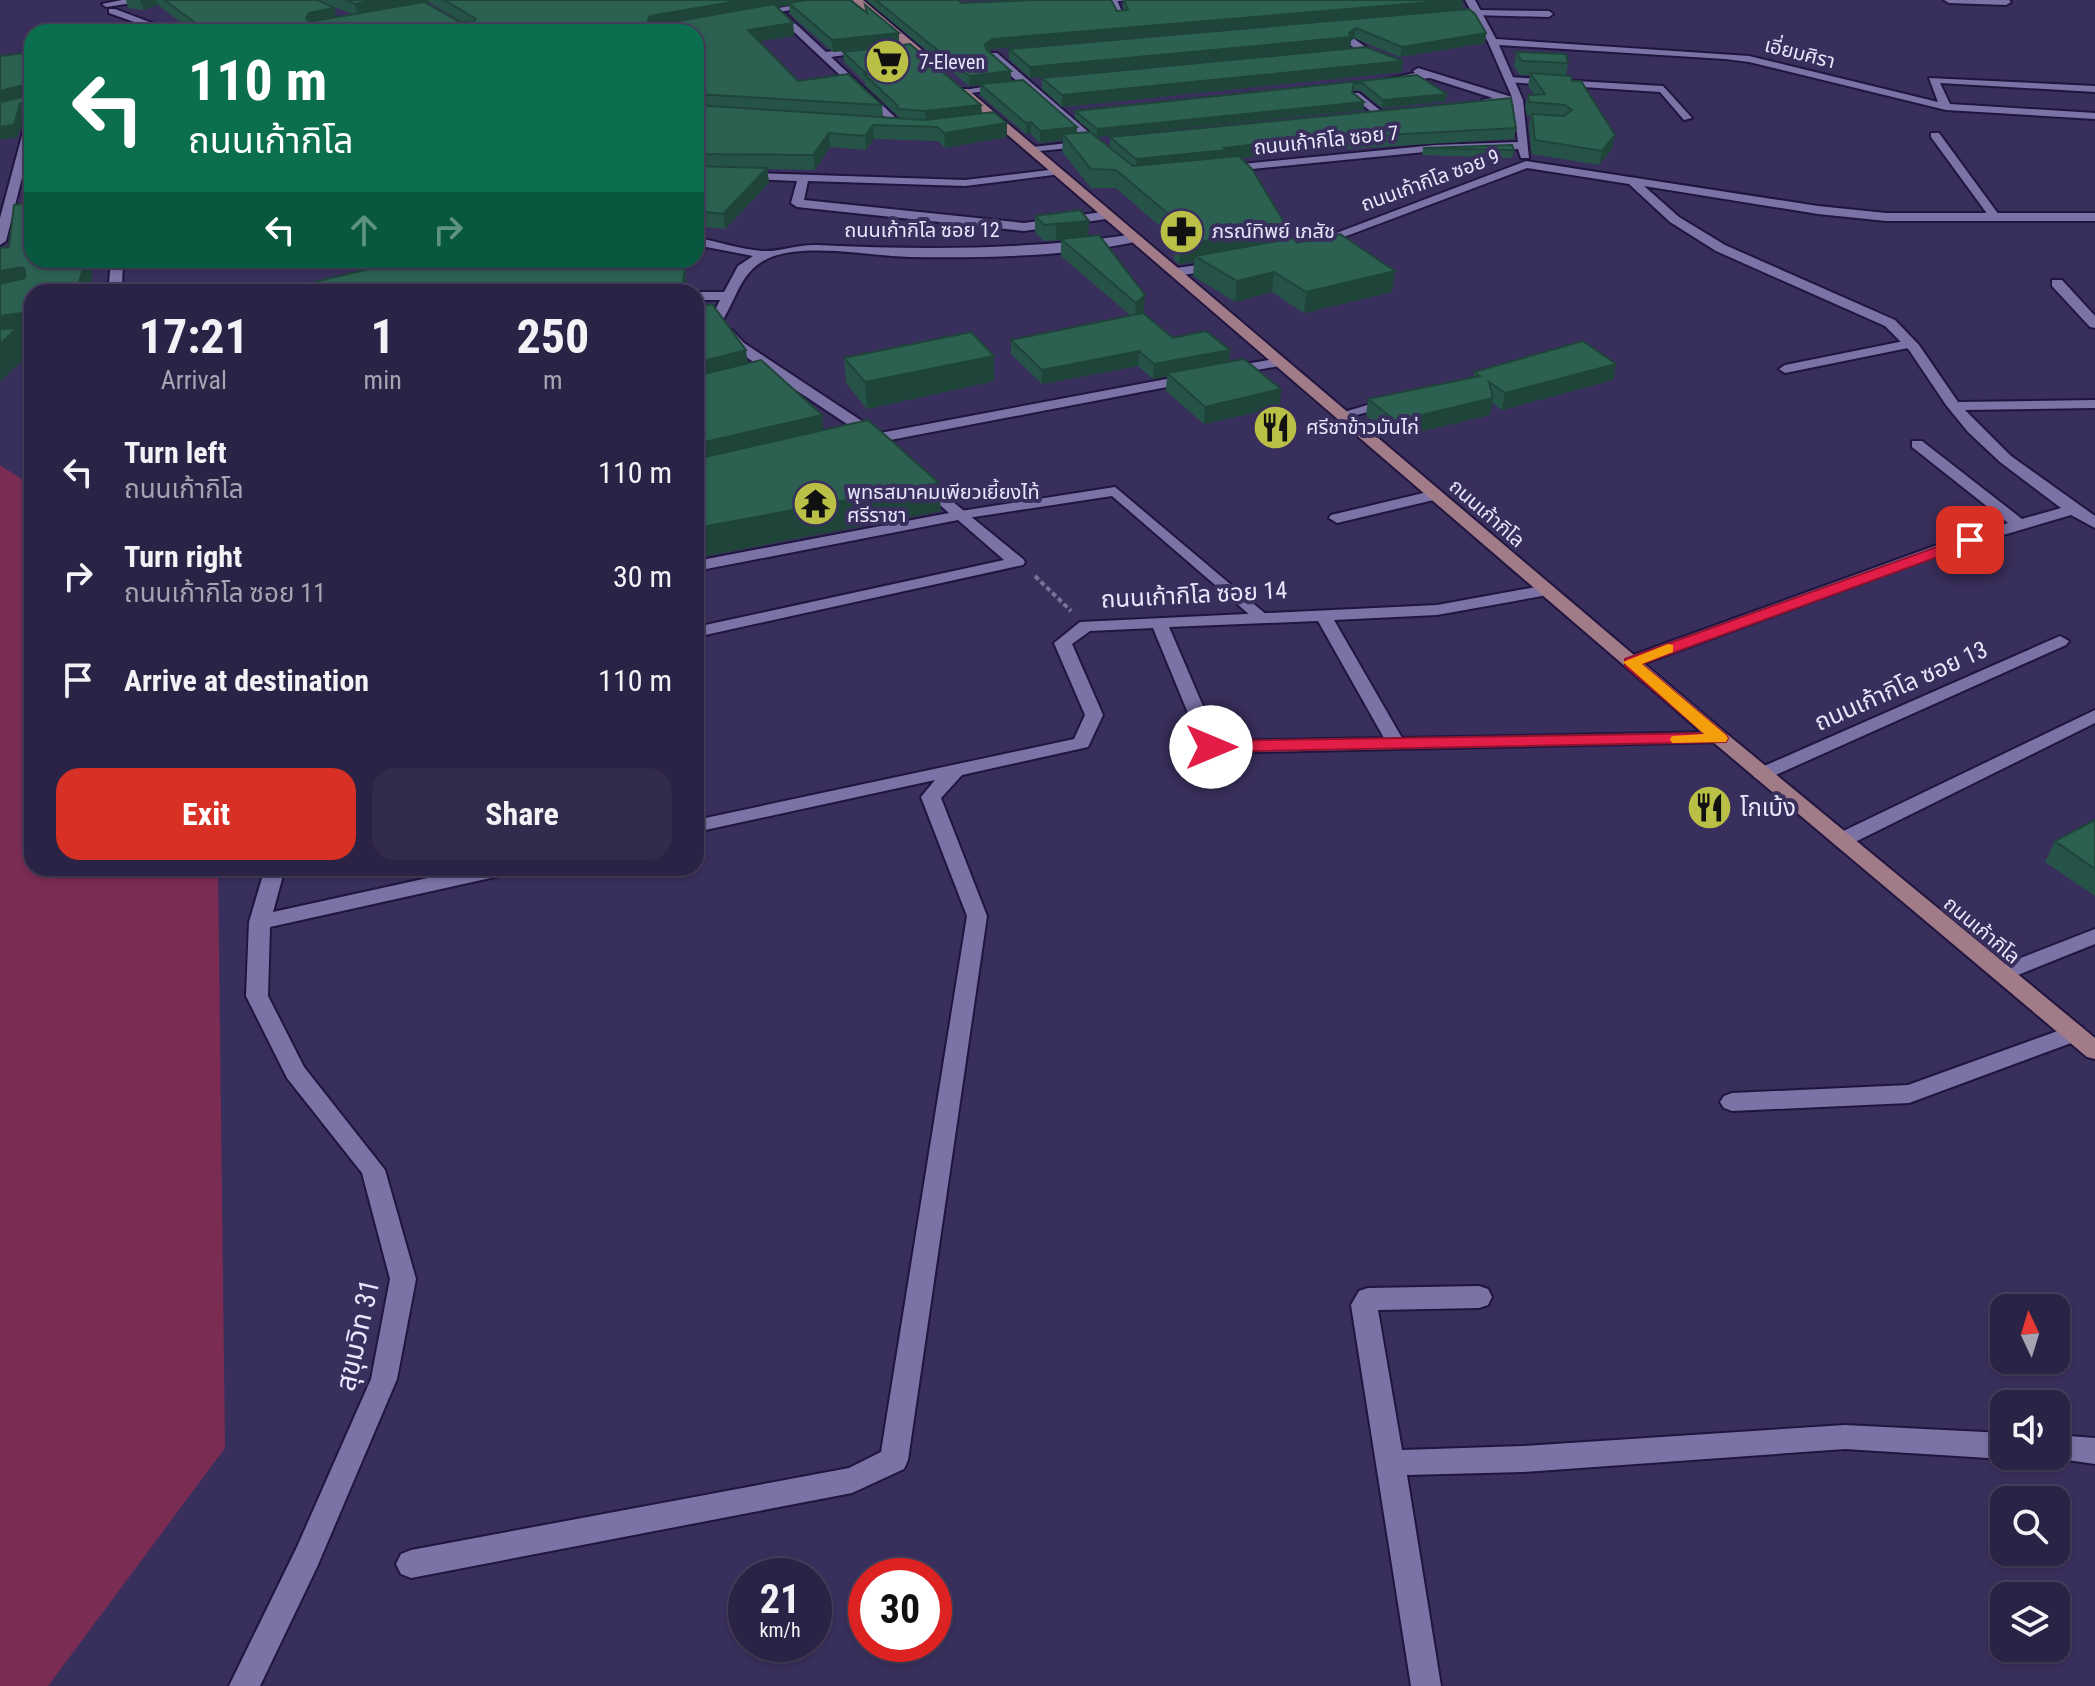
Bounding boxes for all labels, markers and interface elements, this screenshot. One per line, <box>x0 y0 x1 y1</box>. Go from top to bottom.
street label: เอี่ยมศิรา <box>1762 31 1838 73</box>
supermarket icon: 7-Eleven <box>864 38 912 86</box>
text: 110 m <box>188 48 327 114</box>
place label: 7-Eleven <box>919 50 985 74</box>
icon: left <box>56 56 160 160</box>
text: ถนนเก้ากิโล <box>188 120 354 162</box>
street label: ถนนเก้ากิโล ซอย 7 <box>1252 120 1400 160</box>
street label: ถนนเก้ากิโล ซอย 9 <box>1358 144 1502 216</box>
pharmacy icon: ภรณ์ทิพย์ เภสัช <box>1157 207 1205 255</box>
icon: left <box>258 208 302 252</box>
icon: ahead <box>342 208 386 252</box>
icon: right <box>426 208 470 252</box>
street label: ถนนเก้ากิโล ซอย 12 <box>844 218 1000 242</box>
place label: ภรณ์ทิพย์ เภสัช <box>1212 219 1335 243</box>
text: 17:21 <box>139 308 249 365</box>
text: 1 <box>371 308 395 365</box>
text: 250 <box>516 308 589 365</box>
text: Arrival <box>161 365 227 395</box>
text: min <box>364 365 402 395</box>
text: m <box>543 365 563 395</box>
restaurant icon: ศรีชาข้าวมันไก่ <box>1251 403 1299 451</box>
place label: ศรีชาข้าวมันไก่ <box>1306 415 1419 439</box>
text: Turn left <box>124 435 227 470</box>
icon: left <box>56 450 100 494</box>
text: 110 m <box>598 455 672 490</box>
text: ถนนเก้ากิโล <box>124 474 244 504</box>
street label: ถนนเก้ากิโล <box>1444 474 1530 552</box>
place label: พุทธสมาคมเพียวเยี้ยงไท้ ศรีราชา <box>847 478 1040 527</box>
temple icon: พุทธสมาคมเพียวเยี้ยงไท้ ศรีราชา <box>792 480 840 528</box>
pin <box>1936 506 2004 574</box>
icon: arrive <box>1948 518 1992 562</box>
text: Turn right <box>124 539 242 574</box>
icon: right <box>56 554 100 598</box>
text: 30 m <box>613 559 672 594</box>
street label: ถนนเก้ากิโล ซอย 14 <box>1100 576 1288 614</box>
text: ถนนเก้ากิโล ซอย 11 <box>124 578 326 608</box>
street label: ถนนเก้ากิโล ซอย 13 <box>1810 635 1992 737</box>
icon: arrive <box>56 658 100 702</box>
text: Arrive at destination <box>124 663 369 698</box>
text: 110 m <box>598 663 672 698</box>
position arrow <box>1169 705 1253 789</box>
button: Exit <box>56 768 356 860</box>
button: Share <box>372 768 672 860</box>
restaurant icon: โกเบ้ง <box>1685 784 1733 832</box>
place label: โกเบ้ง <box>1740 794 1796 822</box>
street label: ถนนเก้ากิโล <box>1939 891 2025 969</box>
street label: สุขุมวิท 31 <box>329 1276 386 1394</box>
north arrow <box>1990 1294 2070 1374</box>
map controls <box>1990 1294 2070 1662</box>
button: sound <box>1990 1390 2070 1470</box>
button: search <box>1990 1486 2070 1566</box>
speed limit sign: 30 <box>848 1558 952 1662</box>
text: 21 <box>760 1576 800 1623</box>
button: layers <box>1990 1582 2070 1662</box>
text: km/h <box>759 1618 801 1642</box>

